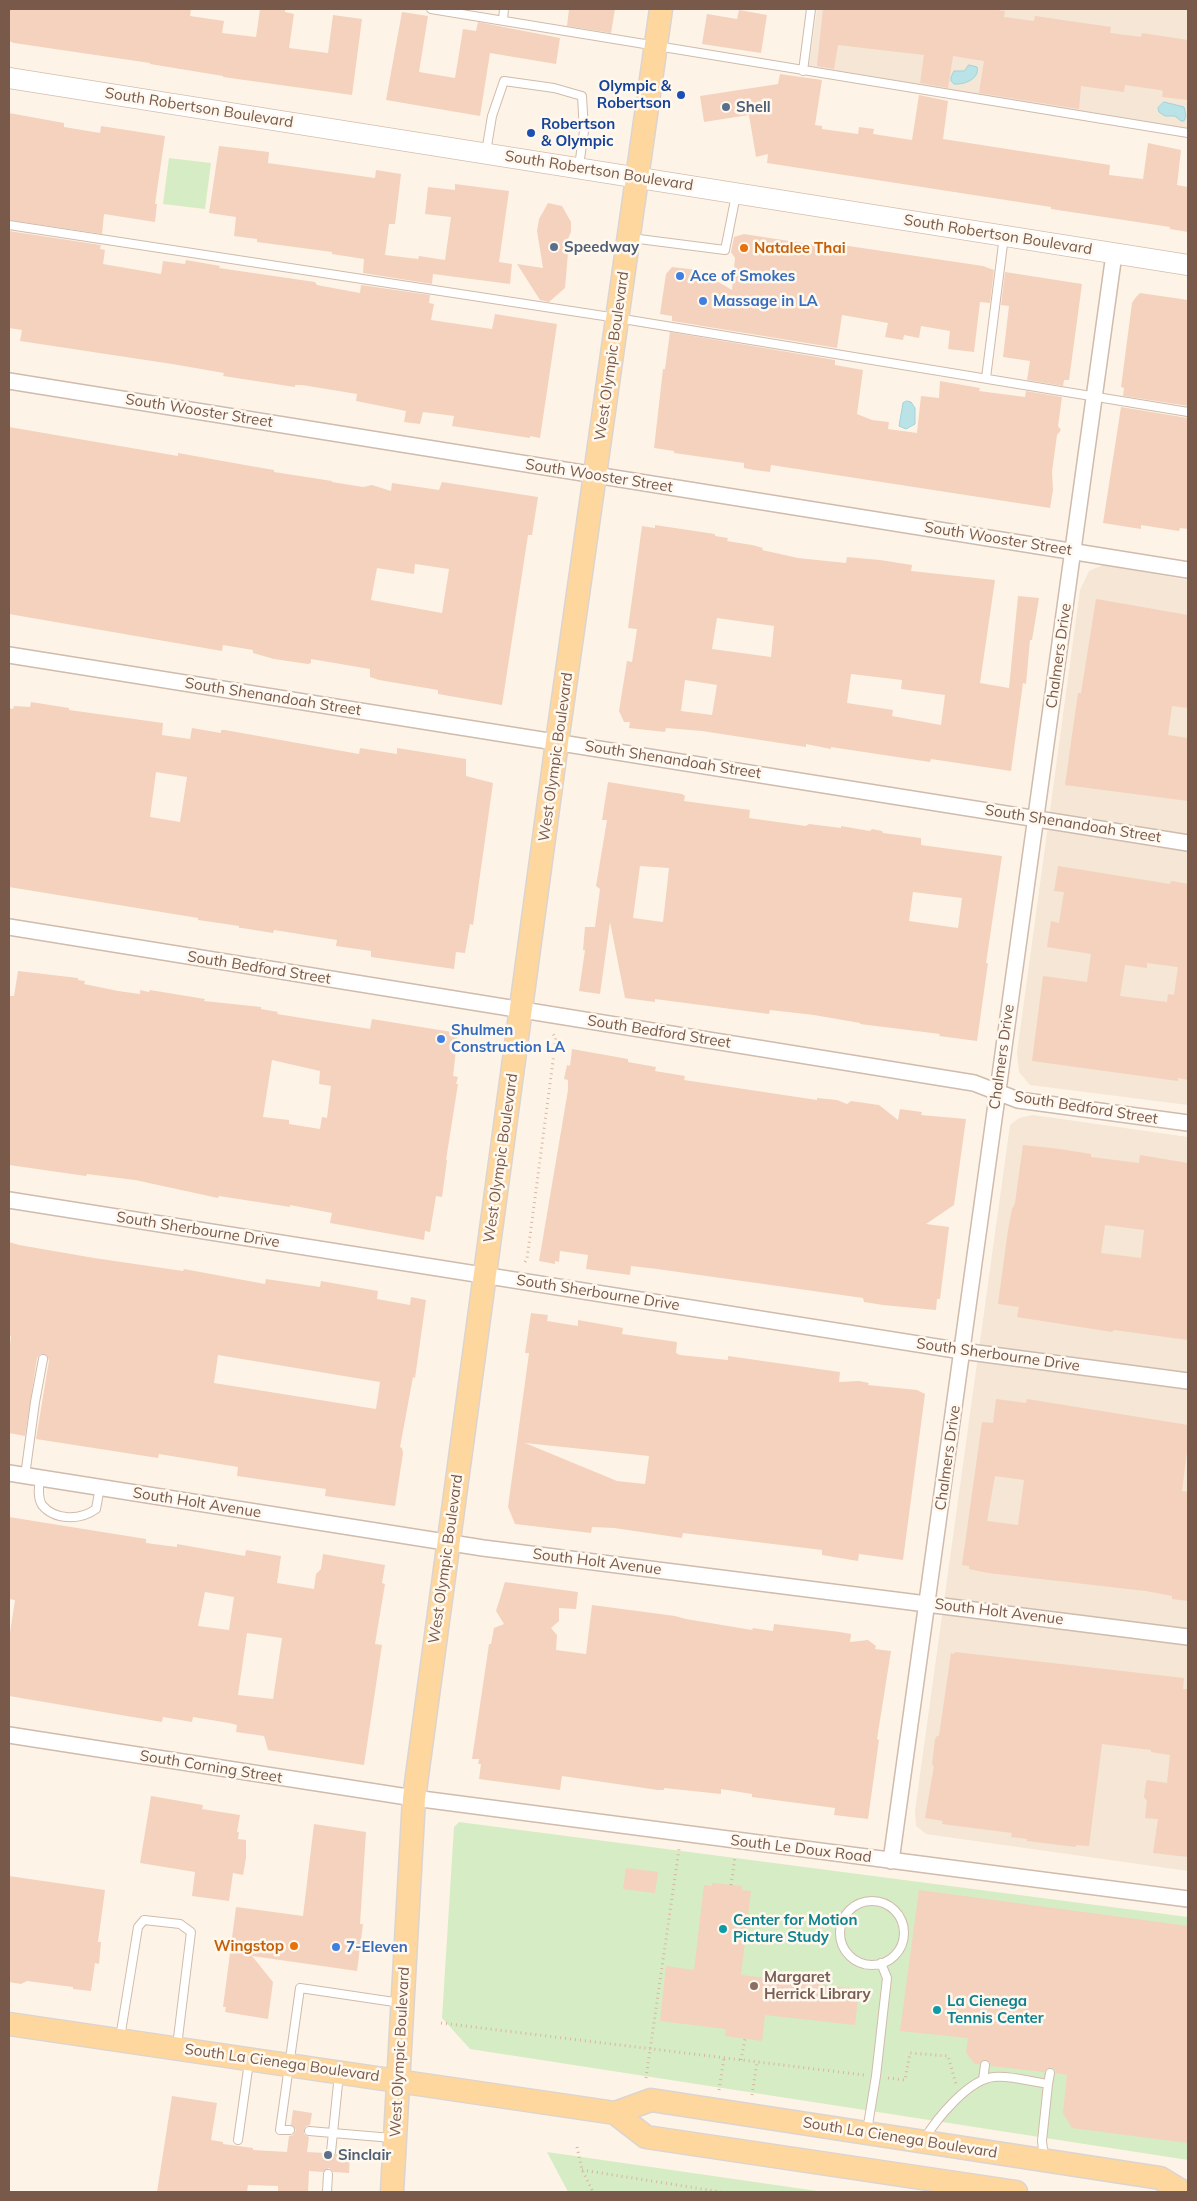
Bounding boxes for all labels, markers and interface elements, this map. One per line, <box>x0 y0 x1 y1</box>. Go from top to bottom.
place label: Olympic & Robertson <box>597 77 671 112</box>
street label: South Robertson Boulevard <box>104 84 294 132</box>
marker: Olympic & Robertson <box>675 89 687 101</box>
place label: Shell <box>736 98 771 116</box>
marker: Shell <box>720 101 732 113</box>
place label: Robertson & Olympic <box>541 115 615 150</box>
marker: Robertson & Olympic <box>525 127 537 139</box>
street label: South Robertson Boulevard <box>504 147 694 195</box>
street label: South Robertson Boulevard <box>903 211 1093 259</box>
place label: Speedway <box>564 238 639 256</box>
place label: Natalee Thai <box>754 239 846 257</box>
marker: Speedway <box>548 241 560 253</box>
marker: Natalee Thai <box>738 242 750 254</box>
place label: Ace of Smokes <box>690 267 795 285</box>
street label: West Olympic Boulevard <box>591 270 633 442</box>
marker: Ace of Smokes <box>674 270 686 282</box>
place label: Massage in LA <box>713 292 818 310</box>
marker: Massage in LA <box>697 295 709 307</box>
street label: South Wooster Street <box>124 390 274 432</box>
street label: South Wooster Street <box>524 455 674 497</box>
street label: South Wooster Street <box>923 518 1073 560</box>
street label: Chalmers Drive <box>1043 602 1075 710</box>
street label: West Olympic Boulevard <box>535 671 577 843</box>
street label: South Shenandoah Street <box>184 674 362 720</box>
street label: South Shenandoah Street <box>584 737 762 783</box>
street label: South Shenandoah Street <box>984 801 1162 847</box>
street label: South Bedford Street <box>186 948 332 988</box>
street label: Chalmers Drive <box>986 1003 1018 1111</box>
street label: South Bedford Street <box>586 1012 732 1052</box>
place label: Shulmen Construction LA <box>451 1021 565 1056</box>
marker: Shulmen Construction LA <box>435 1033 447 1045</box>
street label: West Olympic Boulevard <box>480 1072 522 1244</box>
street label: South Bedford Street <box>1013 1088 1159 1128</box>
street label: South Sherbourne Drive <box>115 1208 281 1252</box>
street label: South Sherbourne Drive <box>515 1271 681 1315</box>
street label: South Sherbourne Drive <box>915 1335 1081 1375</box>
street label: Chalmers Drive <box>932 1404 964 1512</box>
street label: West Olympic Boulevard <box>425 1473 467 1645</box>
street label: South Holt Avenue <box>132 1484 262 1522</box>
street label: South Holt Avenue <box>532 1545 662 1579</box>
street label: South Holt Avenue <box>934 1595 1064 1629</box>
street label: South Corning Street <box>139 1747 283 1787</box>
street label: South Le Doux Road <box>730 1831 872 1867</box>
place label: Center for Motion Picture Study <box>733 1911 857 1946</box>
marker: Center for Motion Picture Study <box>717 1923 729 1935</box>
place label: Wingstop <box>214 1937 284 1955</box>
place label: 7-Eleven <box>346 1938 408 1956</box>
marker: Wingstop <box>288 1940 300 1952</box>
marker: 7-Eleven <box>330 1941 342 1953</box>
street label: West Olympic Boulevard <box>387 1966 413 2138</box>
place label: Margaret Herrick Library <box>764 1968 871 2003</box>
marker: Margaret Herrick Library <box>748 1980 760 1992</box>
place label: La Cienega Tennis Center <box>947 1992 1044 2027</box>
marker: La Cienega Tennis Center <box>931 2004 943 2016</box>
street label: South La Cienega Boulevard <box>183 2040 381 2086</box>
street label: South La Cienega Boulevard <box>801 2114 999 2162</box>
place label: Sinclair <box>338 2146 391 2164</box>
marker: Sinclair <box>322 2149 334 2161</box>

